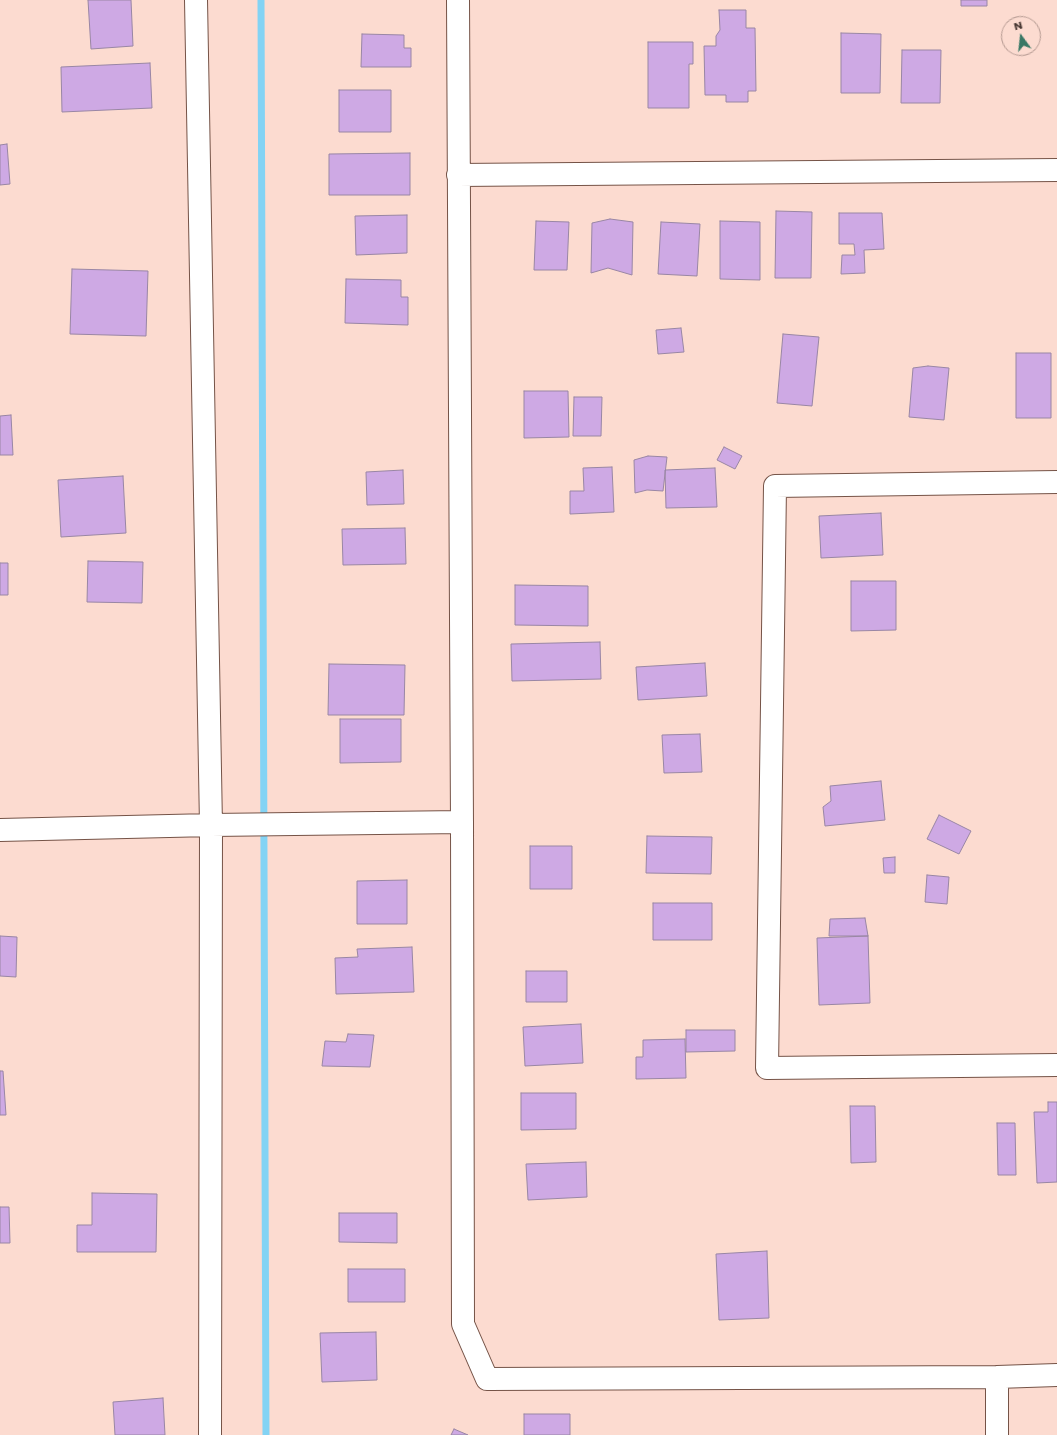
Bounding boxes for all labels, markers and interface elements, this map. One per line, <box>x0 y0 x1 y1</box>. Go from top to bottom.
north arrow <box>1001 16 1041 56</box>
text: N <box>1012 17 1024 34</box>

